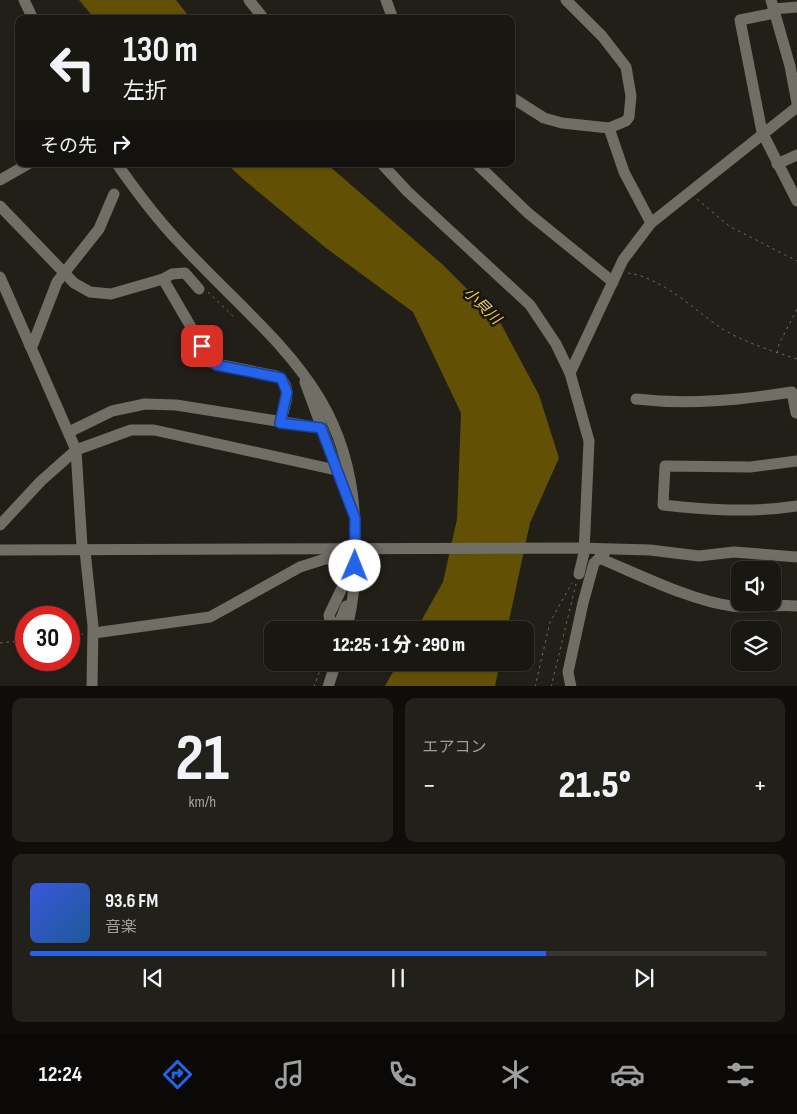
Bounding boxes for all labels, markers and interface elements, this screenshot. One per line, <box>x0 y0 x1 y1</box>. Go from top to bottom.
text: 130 m <box>123 29 198 72</box>
icon: left <box>40 35 105 100</box>
text: 左折 <box>123 78 167 105</box>
icon: right <box>107 130 135 158</box>
text: その先 <box>40 135 97 158</box>
water label: 小貝川 <box>459 284 506 330</box>
pin <box>181 325 223 367</box>
icon: arrive <box>188 332 216 360</box>
position arrow <box>328 539 380 591</box>
map controls <box>731 561 781 671</box>
button: sound <box>731 561 781 611</box>
speed limit sign: 30 <box>15 606 80 671</box>
button: layers <box>731 621 781 671</box>
text: 12:25 · 1 分 · 290 m <box>333 634 465 657</box>
text: 21 <box>175 721 229 799</box>
text: エアコン <box>423 738 487 757</box>
text: 21.5° <box>559 763 631 808</box>
text: − <box>423 769 436 802</box>
text: + <box>753 769 767 802</box>
text: km/h <box>188 793 216 812</box>
text: 93.6 FM <box>105 890 158 913</box>
text: 音楽 <box>105 918 137 937</box>
icon: previous <box>139 964 167 992</box>
icon: pause <box>384 964 412 992</box>
icon: next <box>630 964 658 992</box>
icon: directions <box>160 1057 195 1092</box>
icon: music <box>272 1057 307 1092</box>
icon: phone <box>385 1057 420 1092</box>
icon: climate <box>498 1057 533 1092</box>
icon: car <box>610 1057 645 1092</box>
icon: filters <box>723 1057 758 1092</box>
text: 12:24 <box>39 1061 82 1088</box>

